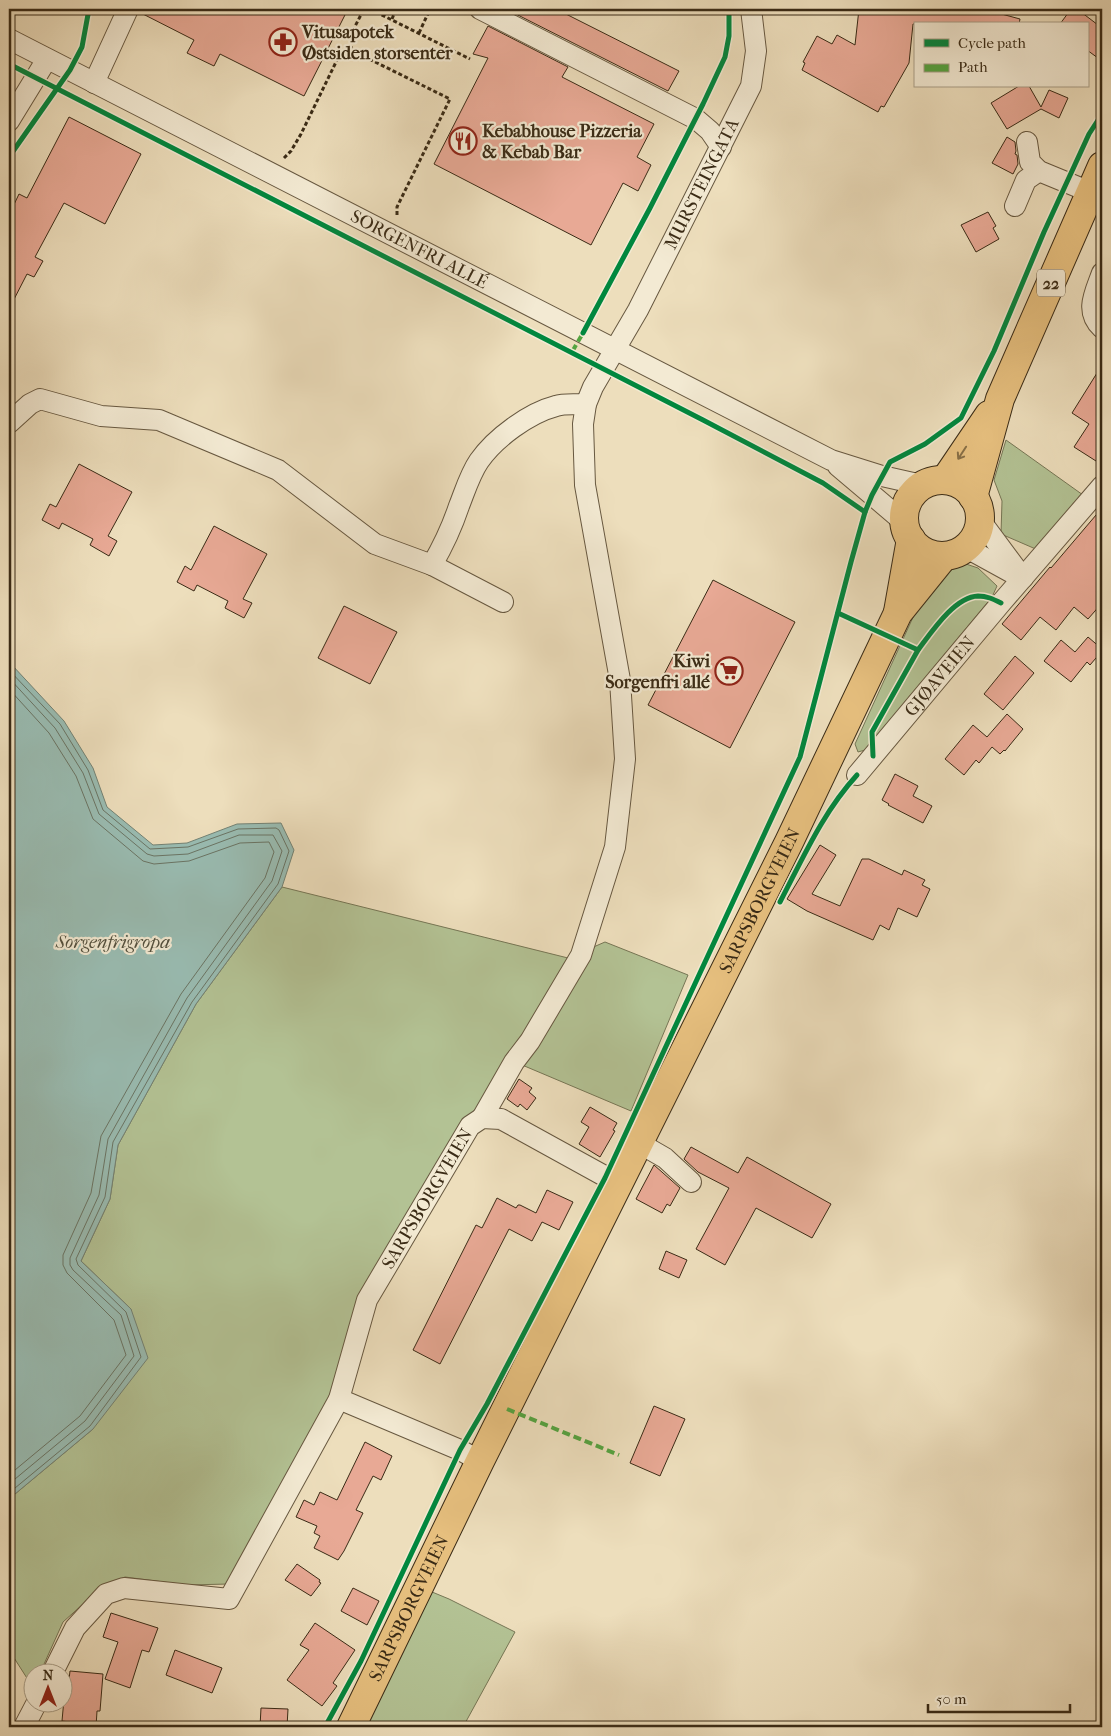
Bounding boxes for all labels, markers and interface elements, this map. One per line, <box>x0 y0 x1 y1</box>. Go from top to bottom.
place label: Vitusapotek Østsiden storsenter <box>301 22 453 64</box>
legend <box>914 22 1088 88</box>
pharmacy icon: Vitusapotek Østsiden storsenter <box>268 27 298 57</box>
text: Cycle path <box>958 34 1026 52</box>
text: Path <box>958 58 988 76</box>
street label: MURSTEINGATA <box>660 115 744 253</box>
place label: Kebabhouse Pizzeria & Kebab Bar <box>482 121 642 163</box>
restaurant icon: Kebabhouse Pizzeria & Kebab Bar <box>448 126 478 156</box>
street label: SORGENFRI ALLÉ <box>347 205 492 293</box>
road number: 22 <box>1037 270 1065 296</box>
one-way arrow <box>957 446 967 460</box>
street label: GJØAVEIEN <box>900 631 980 721</box>
place label: Kiwi Sorgenfri allé <box>605 651 711 693</box>
supermarket icon: Kiwi Sorgenfri allé <box>714 656 744 686</box>
street label: SARPSBORGVEIEN <box>715 824 805 977</box>
water label: Sorgenfrigropa <box>55 931 170 953</box>
street label: SARPSBORGVEIEN <box>377 1124 477 1273</box>
street label: SARPSBORGVEIEN <box>364 1531 453 1685</box>
north arrow <box>22 1664 72 1714</box>
text: N <box>43 1667 54 1684</box>
scale bar <box>928 1681 1071 1713</box>
text: 50 m <box>936 1690 967 1708</box>

